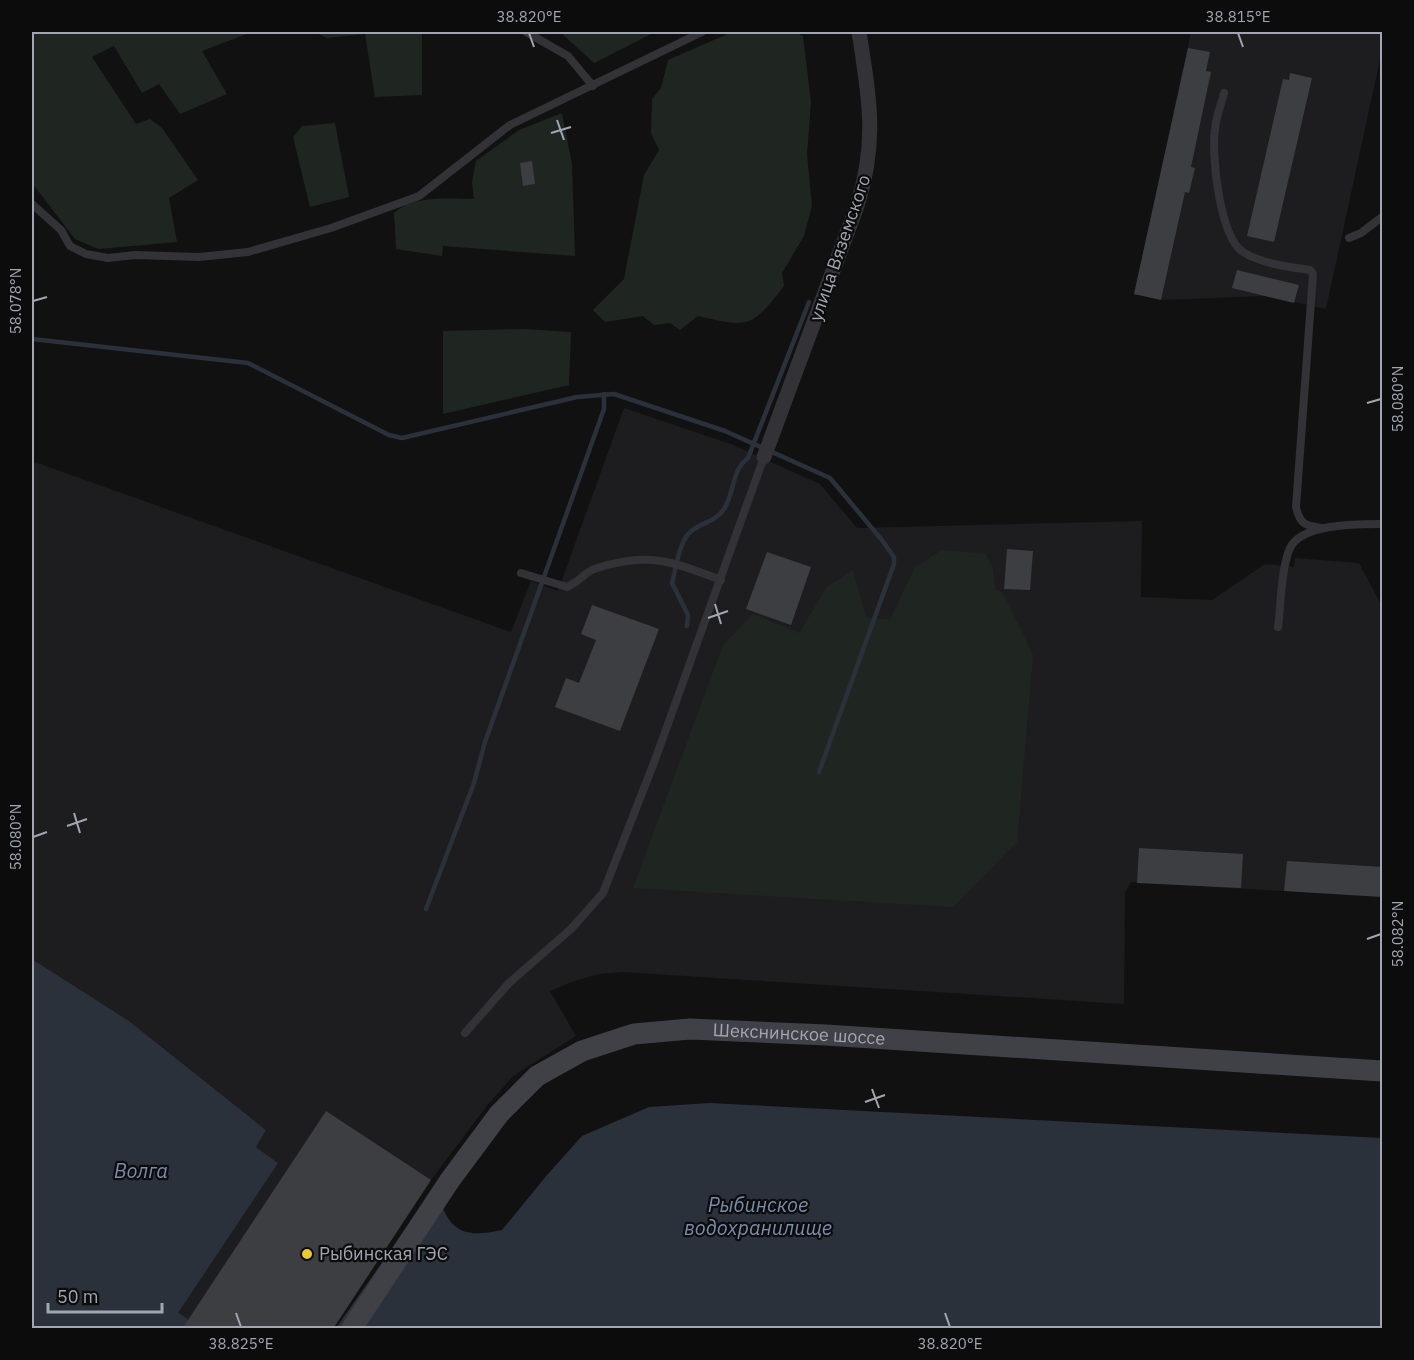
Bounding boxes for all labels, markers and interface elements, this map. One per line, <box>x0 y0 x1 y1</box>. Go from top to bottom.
text: 38.820°E <box>497 7 561 26</box>
text: 38.815°E <box>1206 7 1270 26</box>
street label: улица Вяземского <box>804 172 875 324</box>
text: 58.078°N <box>6 268 25 334</box>
text: 58.080°N <box>1388 366 1407 432</box>
text: 58.080°N <box>6 804 25 870</box>
text: 58.082°N <box>1388 901 1407 967</box>
street label: Шекснинское шоссе <box>712 1018 886 1050</box>
water label: Волга <box>114 1157 168 1184</box>
water label: Рыбинское водохранилище <box>684 1191 832 1241</box>
place label: Рыбинская ГЭС <box>319 1242 448 1265</box>
marker: Рыбинская ГЭС <box>300 1247 314 1261</box>
scale bar <box>48 1276 162 1314</box>
text: 50 m <box>57 1285 99 1308</box>
text: 38.825°E <box>209 1334 273 1353</box>
text: 38.820°E <box>918 1334 982 1353</box>

